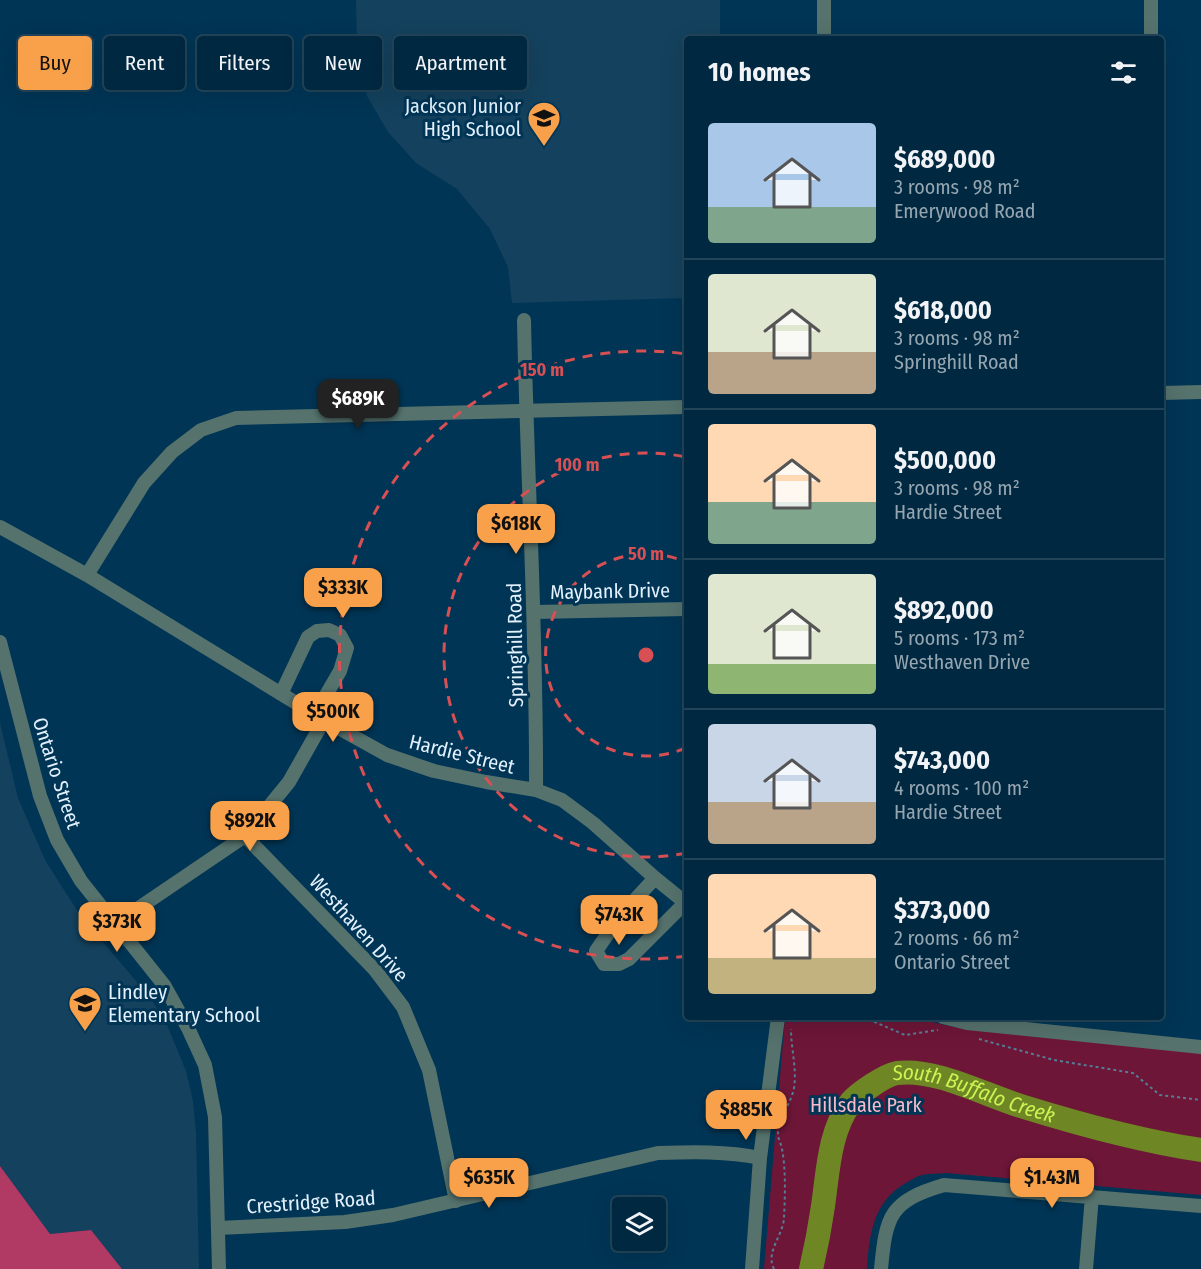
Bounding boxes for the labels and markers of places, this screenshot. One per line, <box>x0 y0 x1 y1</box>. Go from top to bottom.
place label: Jackson Junior High School <box>405 94 521 141</box>
school or university icon: Jackson Junior High School <box>526 100 562 147</box>
pin: $689K <box>316 379 400 430</box>
pin: $618K <box>474 504 558 555</box>
pin: $333K <box>301 568 385 619</box>
centre of rings <box>636 645 656 665</box>
pin: $500K <box>291 692 375 743</box>
pin: $892K <box>208 801 292 852</box>
pin: $743K <box>577 895 661 946</box>
pin: $373K <box>75 902 159 953</box>
place label: Lindley Elementary School <box>108 980 260 1027</box>
school or university icon: Lindley Elementary School <box>67 985 103 1032</box>
pin: $885K <box>704 1090 788 1141</box>
pin: $635K <box>447 1158 531 1209</box>
pin: $1.43M <box>1003 1158 1101 1209</box>

